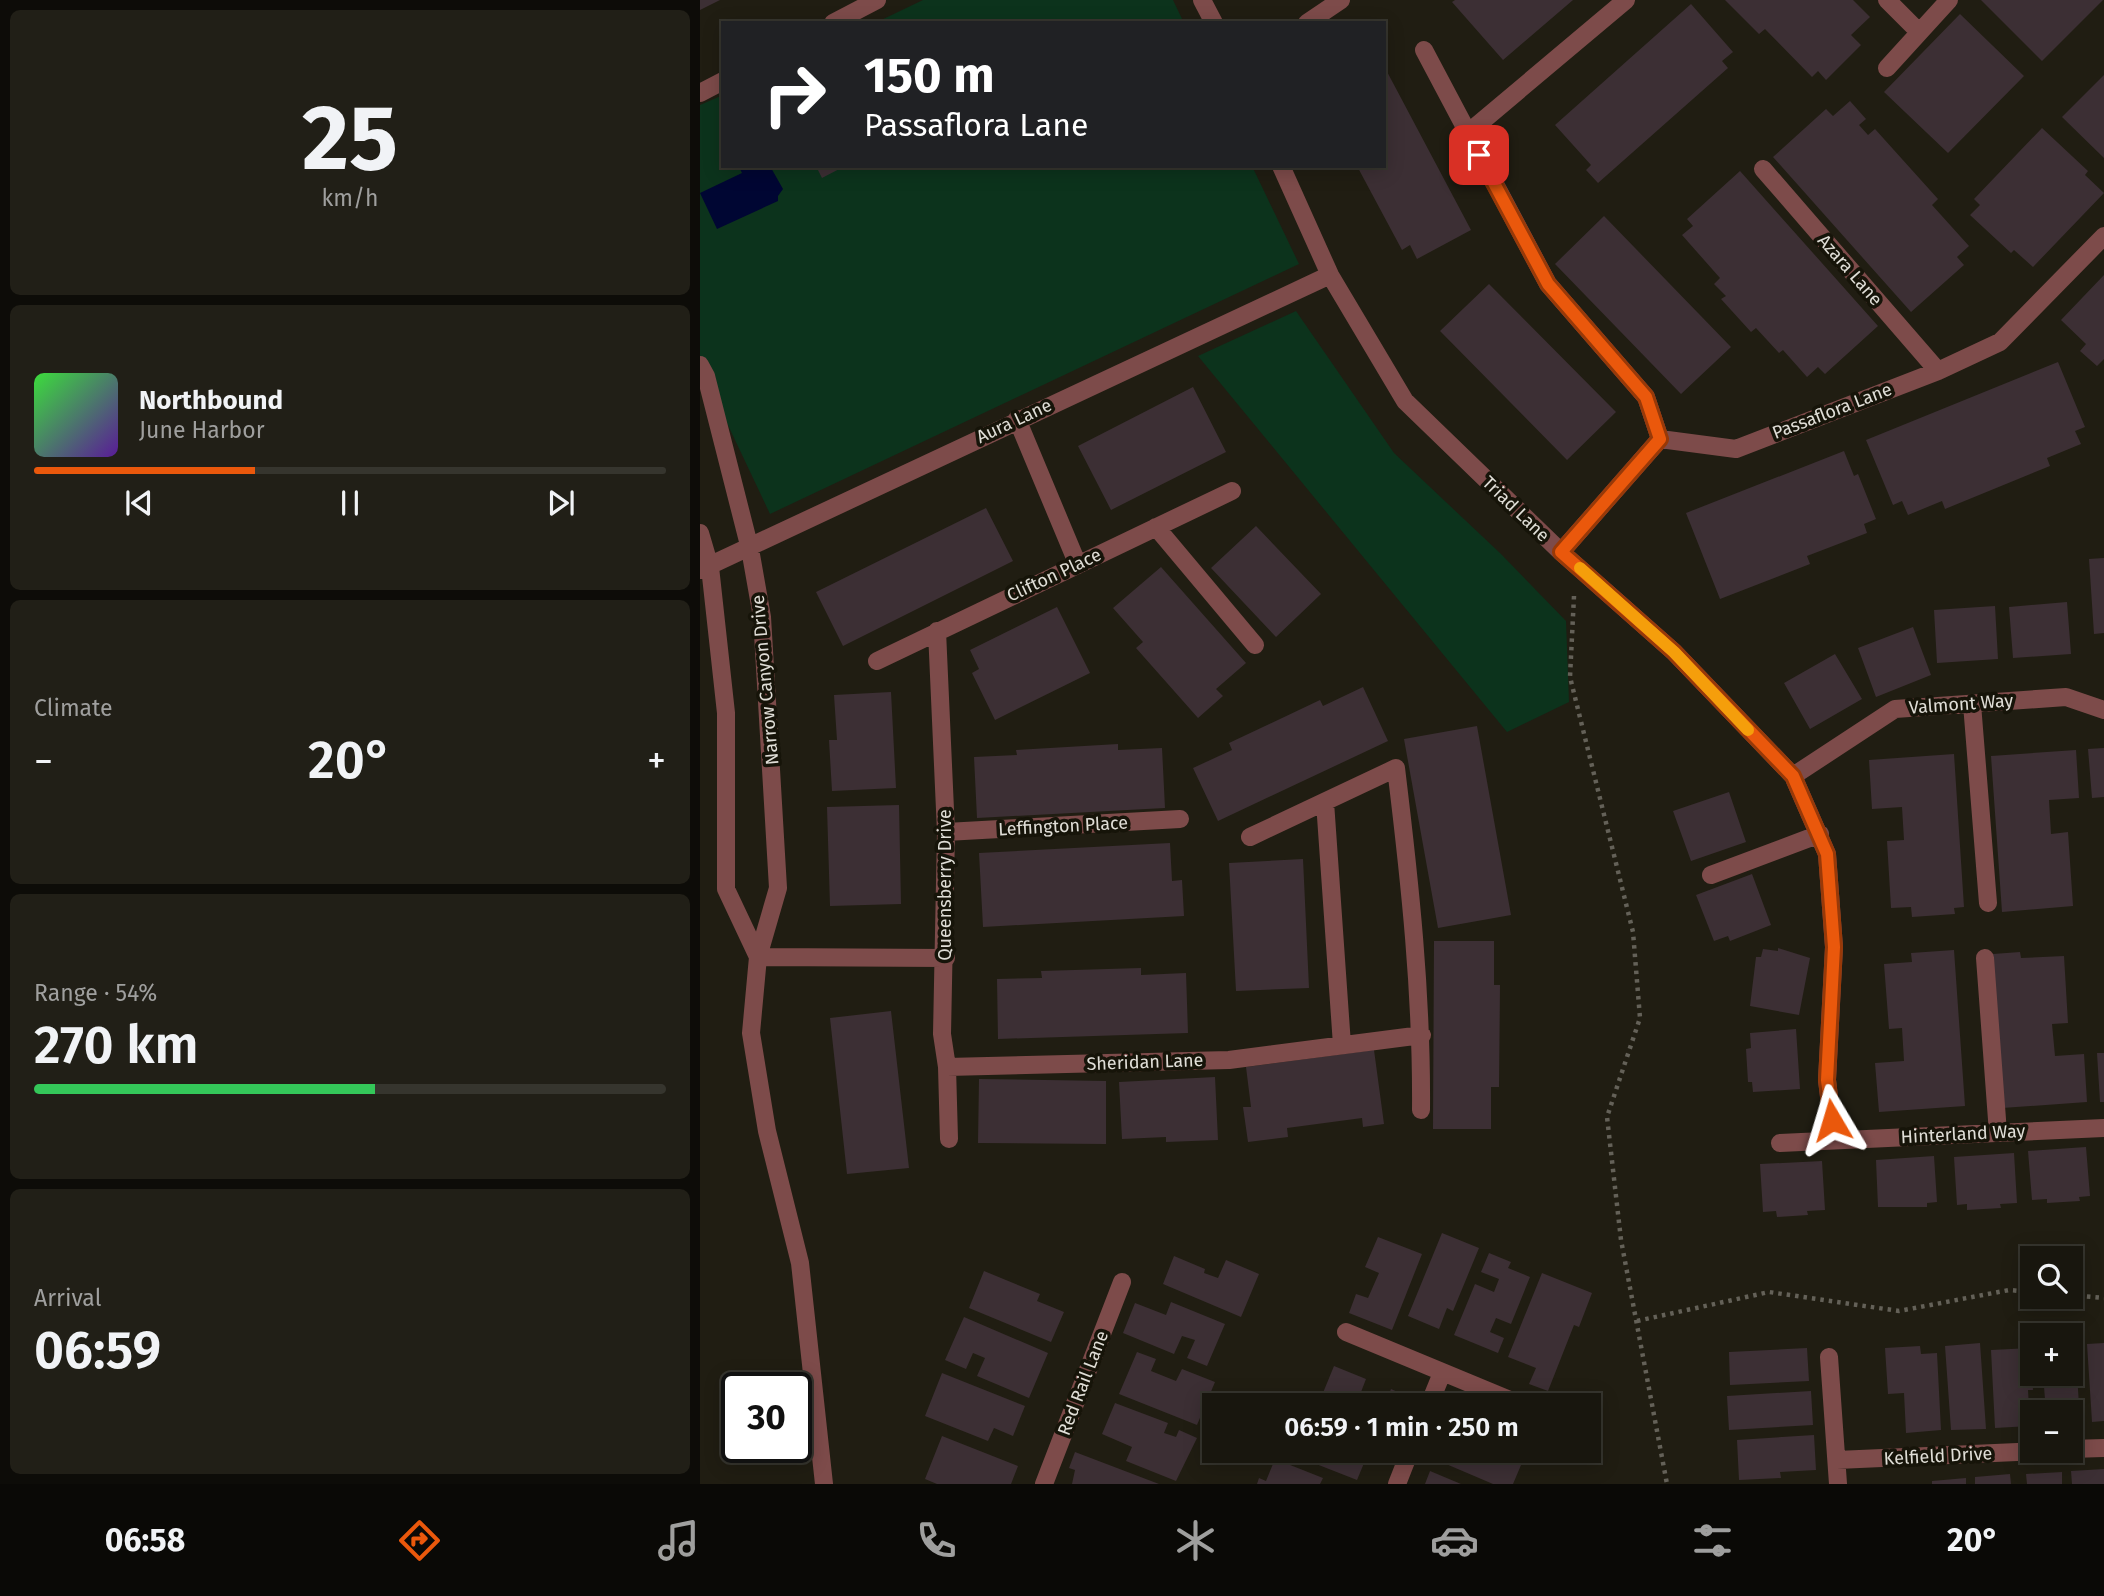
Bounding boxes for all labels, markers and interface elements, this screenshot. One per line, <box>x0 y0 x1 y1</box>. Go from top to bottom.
text: 150 m <box>864 46 995 105</box>
icon: right <box>749 49 840 140</box>
text: 25 <box>302 84 398 193</box>
text: Passaflora Lane <box>864 106 1088 144</box>
pin <box>1449 125 1509 185</box>
icon: arrive <box>1460 136 1498 174</box>
text: km/h <box>322 184 378 212</box>
street label: Azara Lane <box>1813 230 1887 310</box>
street label: Passaflora Lane <box>1769 378 1895 444</box>
text: Northbound <box>139 385 283 416</box>
street label: Aura Lane <box>973 394 1055 448</box>
text: June Harbor <box>139 416 265 444</box>
street label: Triad Lane <box>1478 472 1554 546</box>
icon: previous <box>120 484 158 522</box>
icon: pause <box>331 484 369 522</box>
icon: next <box>542 484 580 522</box>
street label: Clifton Place <box>1003 544 1105 606</box>
street label: Narrow Canyon Drive <box>747 594 783 766</box>
street label: Valmont Way <box>1908 689 2014 719</box>
text: Climate <box>34 694 113 722</box>
text: 20° <box>308 729 392 792</box>
text: − <box>34 738 53 784</box>
text: + <box>647 738 666 784</box>
street label: Queensberry Drive <box>934 809 956 961</box>
street label: Leffington Place <box>998 812 1128 840</box>
text: Range · 54% <box>34 979 157 1007</box>
text: 270 km <box>34 1014 199 1077</box>
street label: Sheridan Lane <box>1086 1049 1204 1075</box>
position arrow <box>1795 1083 1869 1157</box>
street label: Hinterland Way <box>1900 1120 2026 1148</box>
map controls <box>2020 1246 2083 1463</box>
button: search <box>2020 1246 2083 1309</box>
text: Arrival <box>34 1284 101 1312</box>
text: 06:59 <box>34 1319 161 1382</box>
button: + <box>2020 1323 2083 1386</box>
street label: Red Rail Lane <box>1053 1327 1113 1439</box>
speed limit sign: 30 <box>721 1372 812 1463</box>
button: − <box>2020 1400 2083 1463</box>
text: 06:59 · 1 min · 250 m <box>1284 1412 1519 1443</box>
street label: Kelfield Drive <box>1883 1442 1993 1470</box>
icon: directions <box>395 1516 444 1565</box>
icon: music <box>654 1516 703 1565</box>
icon: phone <box>912 1516 961 1565</box>
icon: climate <box>1171 1516 1220 1565</box>
icon: car <box>1430 1516 1479 1565</box>
icon: filters <box>1688 1516 1737 1565</box>
text: 06:58 <box>105 1521 185 1559</box>
text: 20° <box>1947 1521 1999 1559</box>

